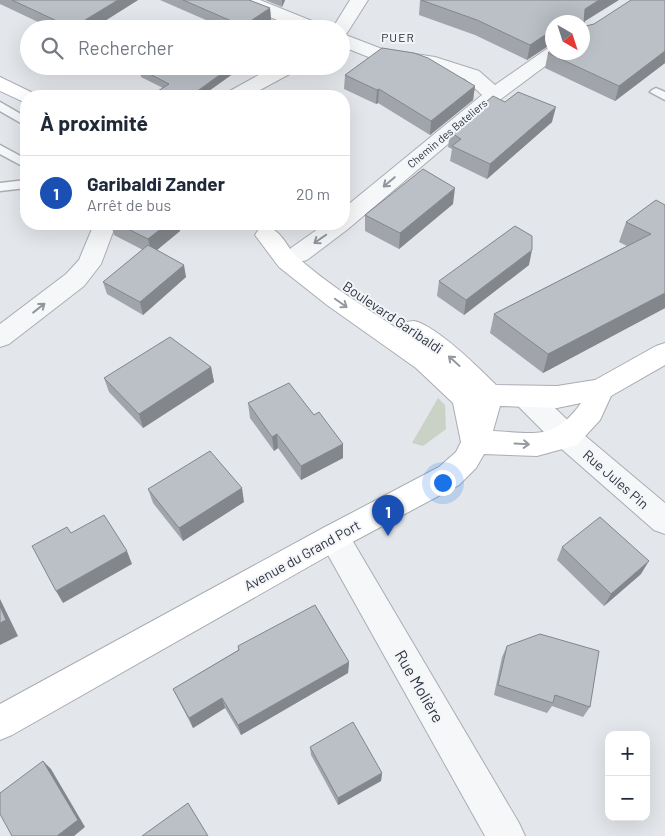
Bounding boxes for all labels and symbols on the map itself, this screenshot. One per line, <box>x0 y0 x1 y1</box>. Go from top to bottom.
north arrow <box>545 15 590 60</box>
district label: PUER <box>381 30 415 44</box>
street label: Chemin des Bateliers <box>404 96 490 170</box>
one-way arrow <box>383 177 396 188</box>
one-way arrow <box>313 234 327 244</box>
street label: Boulevard Garibaldi <box>340 277 446 357</box>
one-way arrow <box>334 298 348 308</box>
one-way arrow <box>32 303 46 313</box>
one-way arrow <box>448 355 461 367</box>
one-way arrow <box>514 440 530 449</box>
street label: Rue Jules Pin <box>580 446 652 512</box>
your location <box>430 470 456 496</box>
pin: 1 <box>372 495 404 536</box>
street label: Avenue du Grand Port <box>241 516 363 594</box>
street label: Rue Molière <box>392 646 448 726</box>

